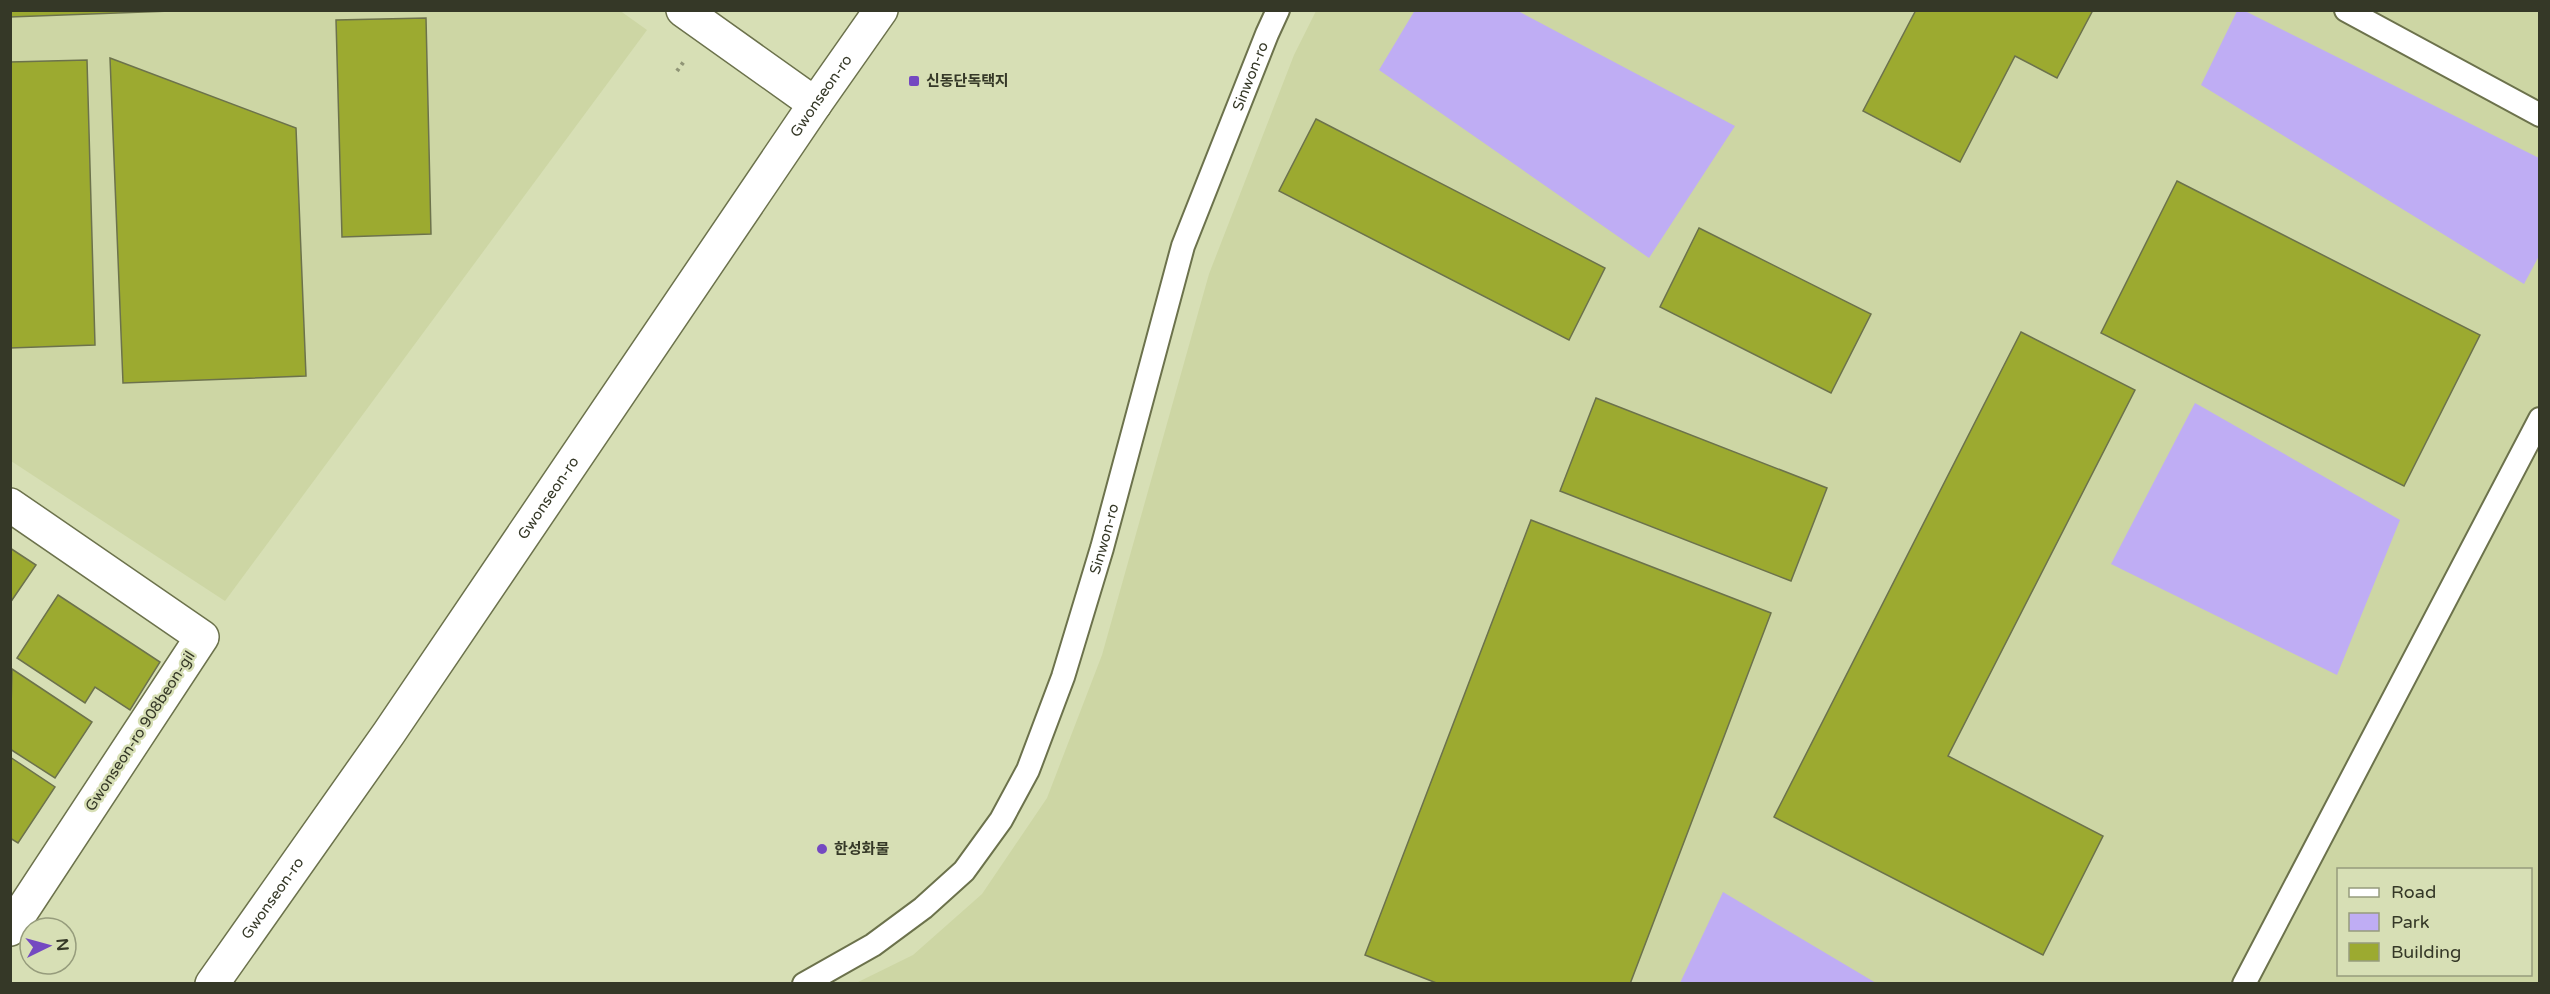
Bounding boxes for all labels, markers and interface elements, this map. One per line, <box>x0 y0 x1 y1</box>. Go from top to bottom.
street label: Sinwon-ro <box>1229 39 1272 113</box>
street label: Gwonseon-ro <box>786 51 856 140</box>
place label: 신동단독택지 <box>926 72 1009 90</box>
marker: 신동단독택지 <box>907 74 921 88</box>
street label: Gwonseon-ro <box>514 453 583 543</box>
street label: Sinwon-ro <box>1086 502 1123 576</box>
street label: Gwonseon-ro 908beon-gil <box>81 647 199 815</box>
place label: 한성화물 <box>834 840 889 858</box>
marker: 한성화물 <box>815 842 829 856</box>
street label: Gwonseon-ro <box>237 854 308 943</box>
legend <box>2337 868 2532 976</box>
text: Road <box>2391 881 2436 903</box>
text: Park <box>2391 911 2430 933</box>
north arrow <box>18 916 78 976</box>
text: N <box>51 938 72 952</box>
text: Building <box>2391 941 2461 963</box>

